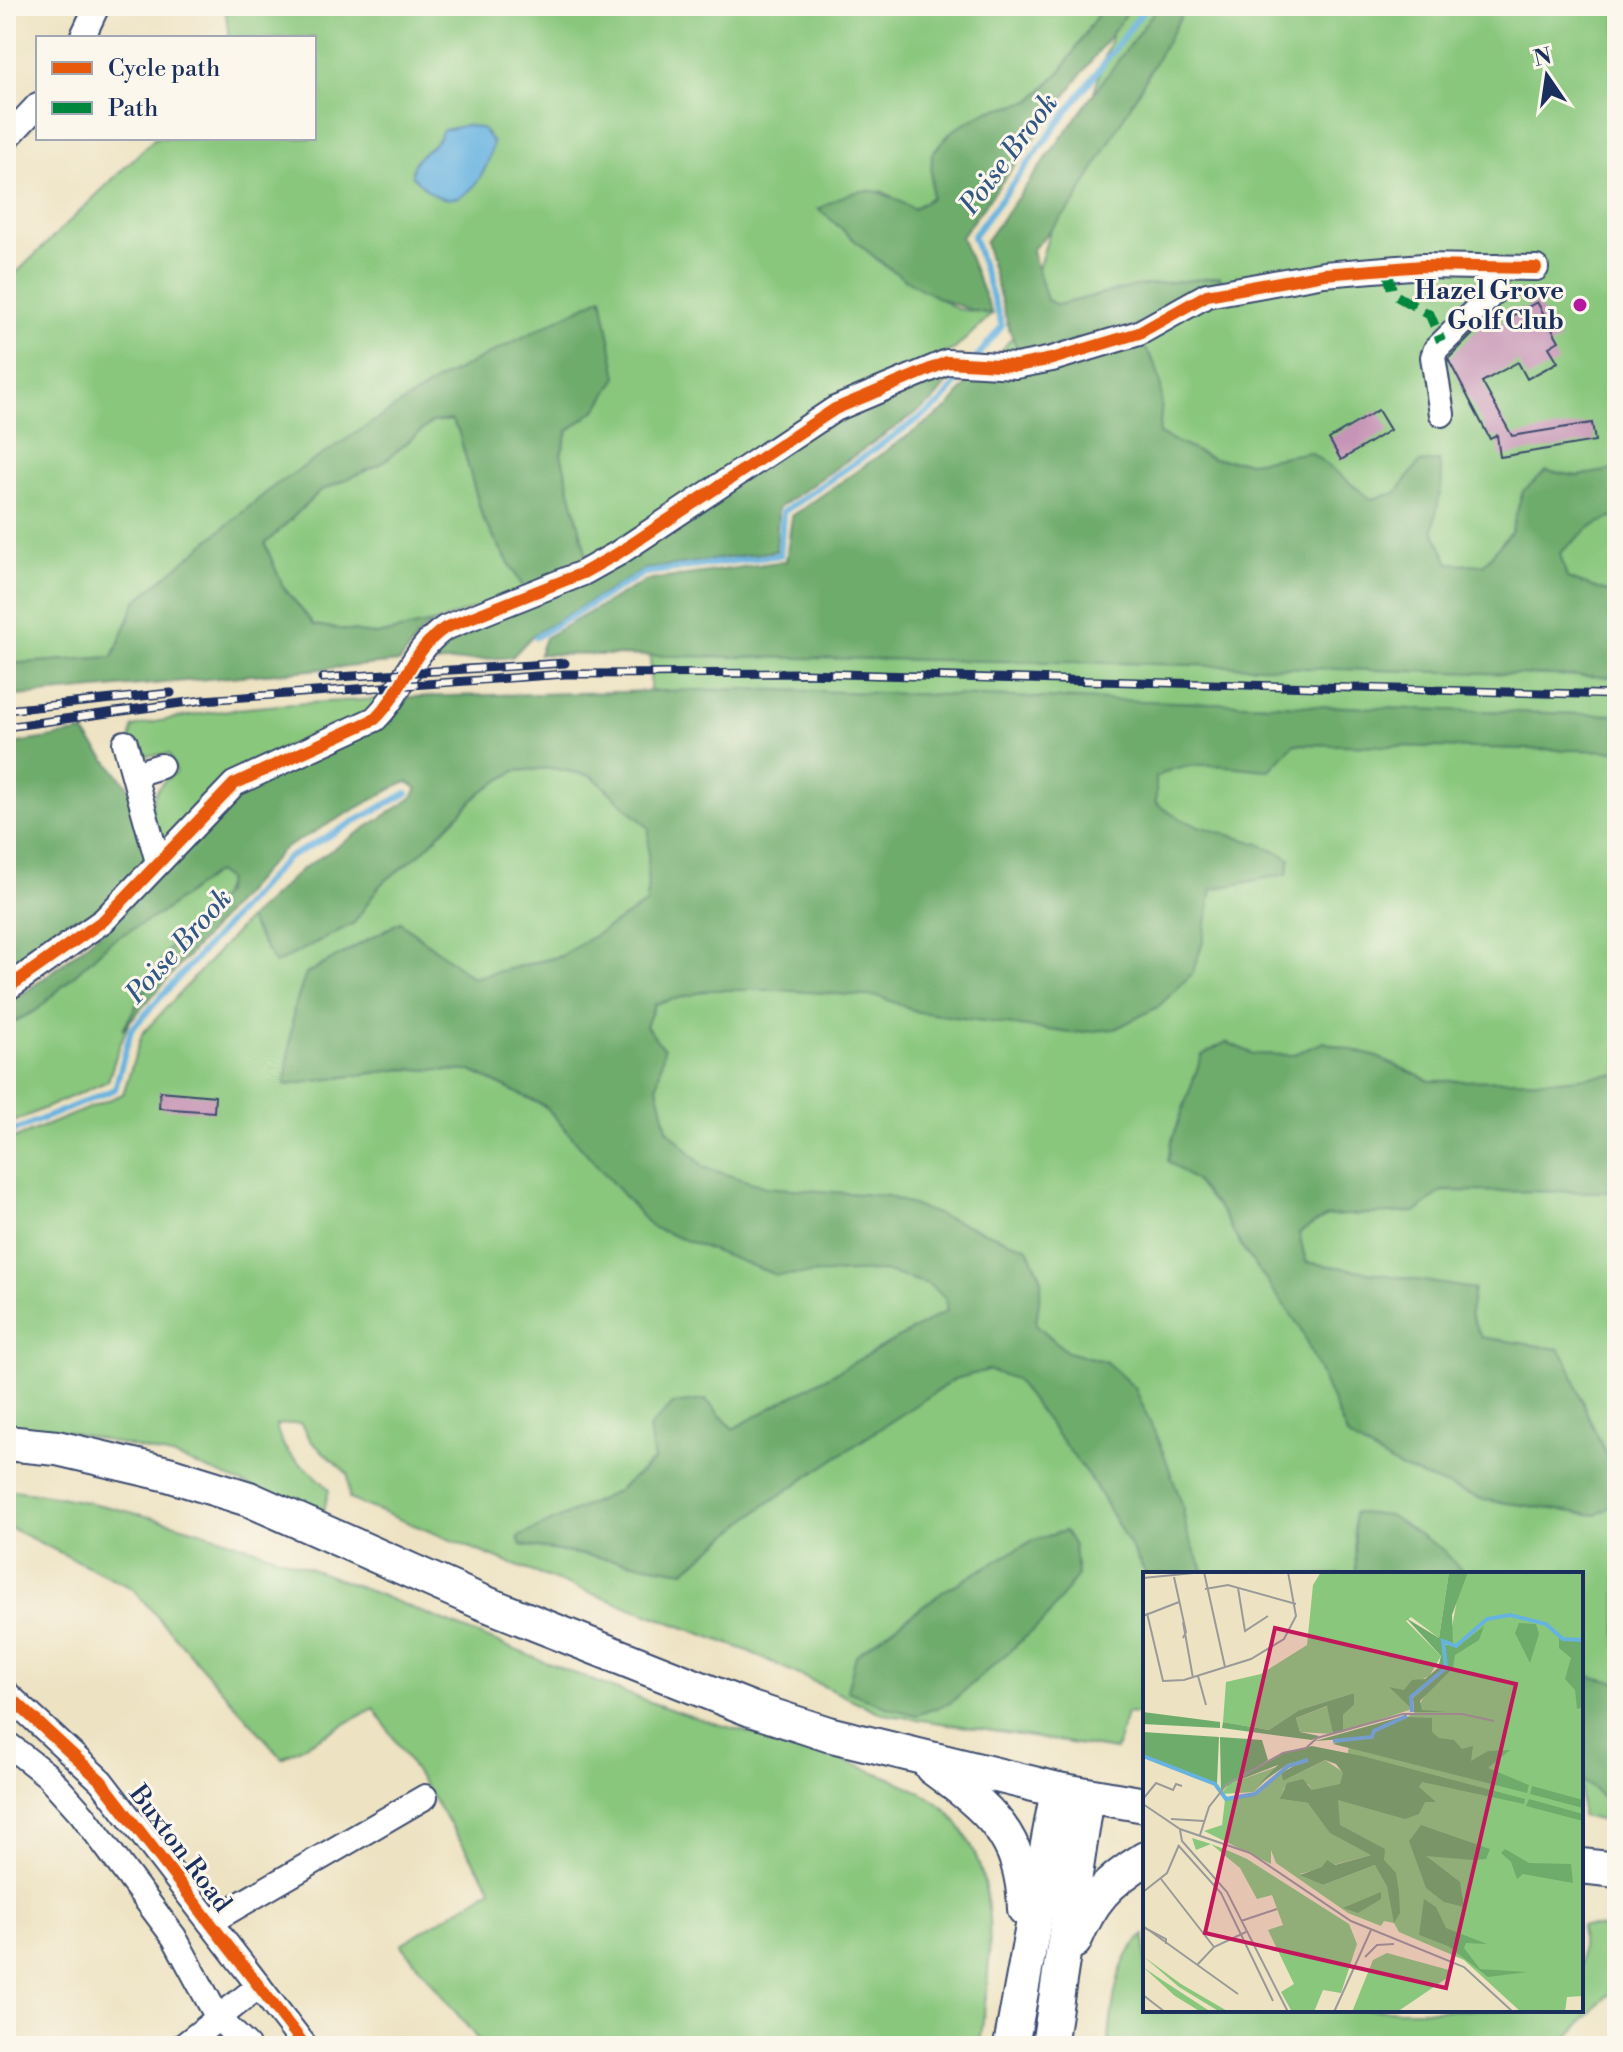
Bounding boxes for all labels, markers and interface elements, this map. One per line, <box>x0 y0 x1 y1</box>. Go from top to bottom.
legend <box>36 36 316 140</box>
north arrow <box>1507 36 1587 116</box>
text: N <box>1531 43 1555 73</box>
text: Cycle path <box>108 54 220 84</box>
water label: Poise Brook <box>952 86 1066 222</box>
text: Path <box>108 94 158 124</box>
place label: Hazel Grove Golf Club <box>1415 275 1564 337</box>
marker: Hazel Grove Golf Club <box>1571 296 1589 314</box>
water label: Poise Brook <box>118 881 240 1011</box>
inset map <box>1143 1572 1583 2012</box>
street label: Buxton Road <box>121 1778 239 1919</box>

